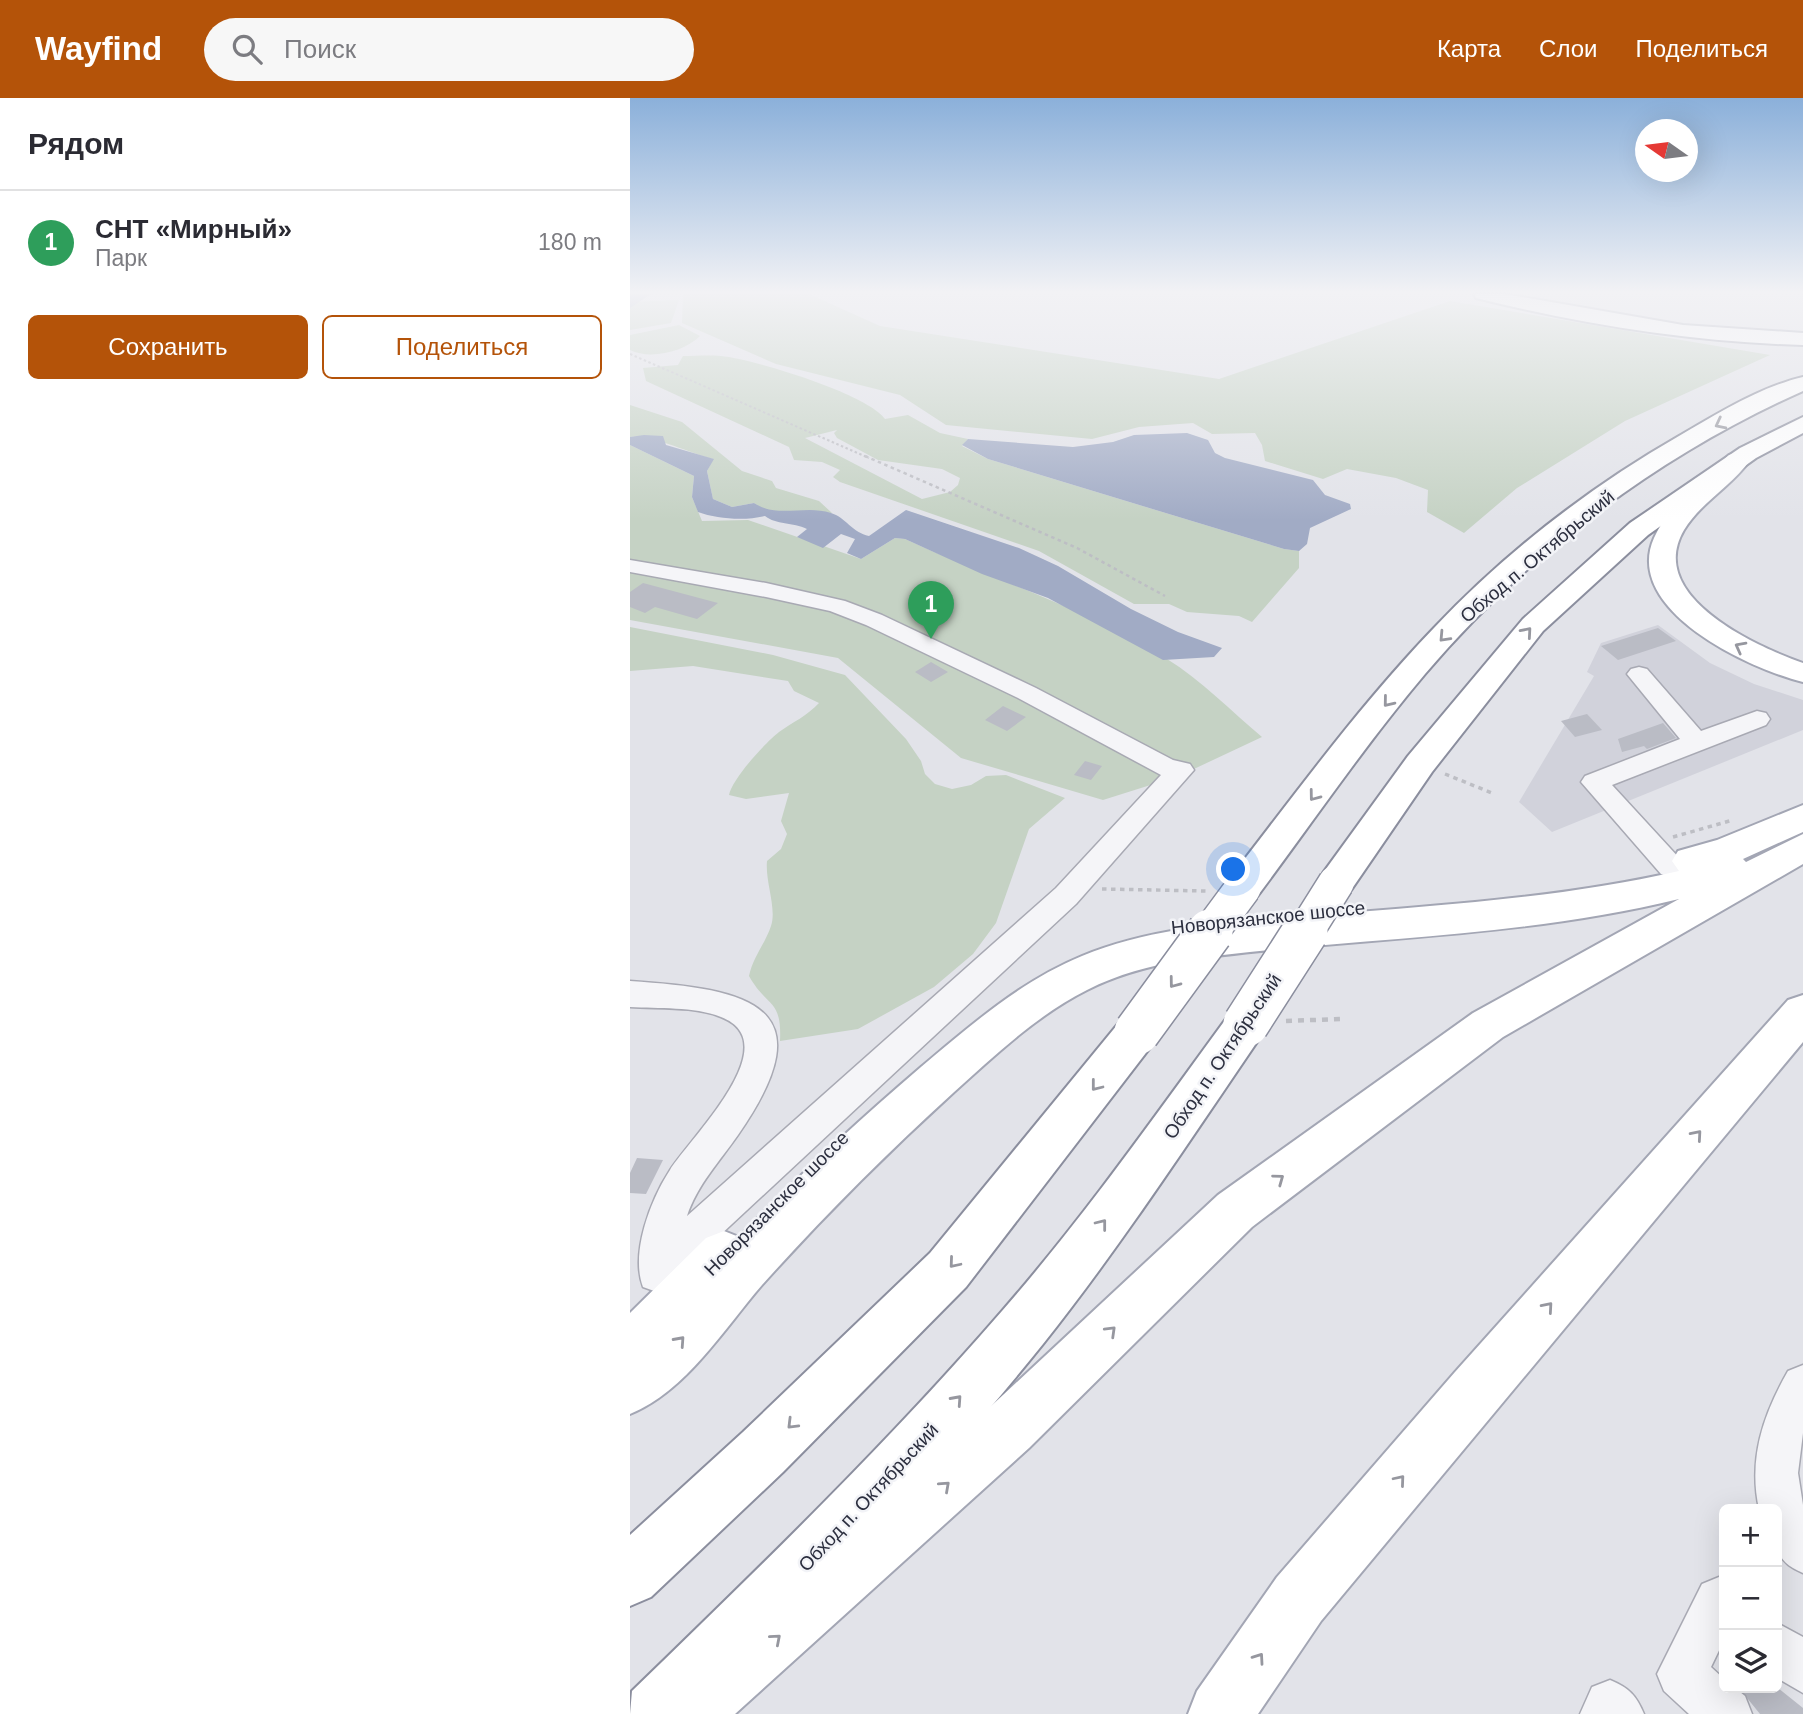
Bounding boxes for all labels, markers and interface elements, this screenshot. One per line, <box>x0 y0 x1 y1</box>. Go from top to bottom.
search box <box>204 18 694 81</box>
text: Wayfind <box>35 30 162 67</box>
icon: search <box>228 30 266 68</box>
text: Поиск <box>284 34 356 64</box>
text: Карта <box>1437 35 1501 62</box>
text: Слои <box>1539 35 1597 62</box>
text: Поделиться <box>1635 35 1768 62</box>
north arrow <box>1635 119 1698 182</box>
text: Рядом <box>28 127 124 160</box>
text: СНТ «Мирный» <box>95 214 292 244</box>
text: 1 <box>45 229 57 255</box>
text: 180 m <box>538 229 602 255</box>
text: Парк <box>95 245 147 271</box>
button: Сохранить <box>28 315 308 379</box>
button: Поделиться <box>322 315 602 379</box>
one-way arrow <box>1715 416 1727 429</box>
street label: Обход п. Октябрьский <box>1456 486 1619 627</box>
pin: 1 <box>908 581 954 639</box>
one-way arrow <box>1519 628 1531 641</box>
one-way arrow <box>1440 629 1452 642</box>
one-way arrow <box>1735 642 1747 656</box>
one-way arrow <box>1384 693 1396 706</box>
one-way arrow <box>1309 789 1322 801</box>
your location <box>1216 852 1250 886</box>
street label: Новорязанское шоссе <box>1170 897 1366 938</box>
street label: Обход п. Октябрьский <box>1159 970 1285 1143</box>
one-way arrow <box>1169 975 1182 987</box>
one-way arrow <box>1091 1078 1104 1090</box>
street label: Новорязанское шоссе <box>700 1127 853 1280</box>
one-way arrow <box>1689 1130 1701 1143</box>
one-way arrow <box>1272 1174 1284 1187</box>
one-way arrow <box>1093 1220 1106 1232</box>
one-way arrow <box>949 1256 962 1268</box>
one-way arrow <box>1540 1302 1552 1315</box>
one-way arrow <box>1103 1326 1116 1339</box>
one-way arrow <box>672 1336 684 1349</box>
one-way arrow <box>949 1395 961 1408</box>
one-way arrow <box>788 1415 801 1428</box>
street label: Обход п. Октябрьский <box>794 1419 942 1576</box>
one-way arrow <box>1392 1475 1404 1488</box>
one-way arrow <box>937 1482 950 1495</box>
map controls <box>1719 1504 1782 1693</box>
button: + <box>1719 1504 1782 1567</box>
button: − <box>1719 1567 1782 1630</box>
button: layers <box>1719 1630 1782 1693</box>
one-way arrow <box>767 1635 780 1647</box>
one-way arrow <box>1251 1653 1263 1666</box>

